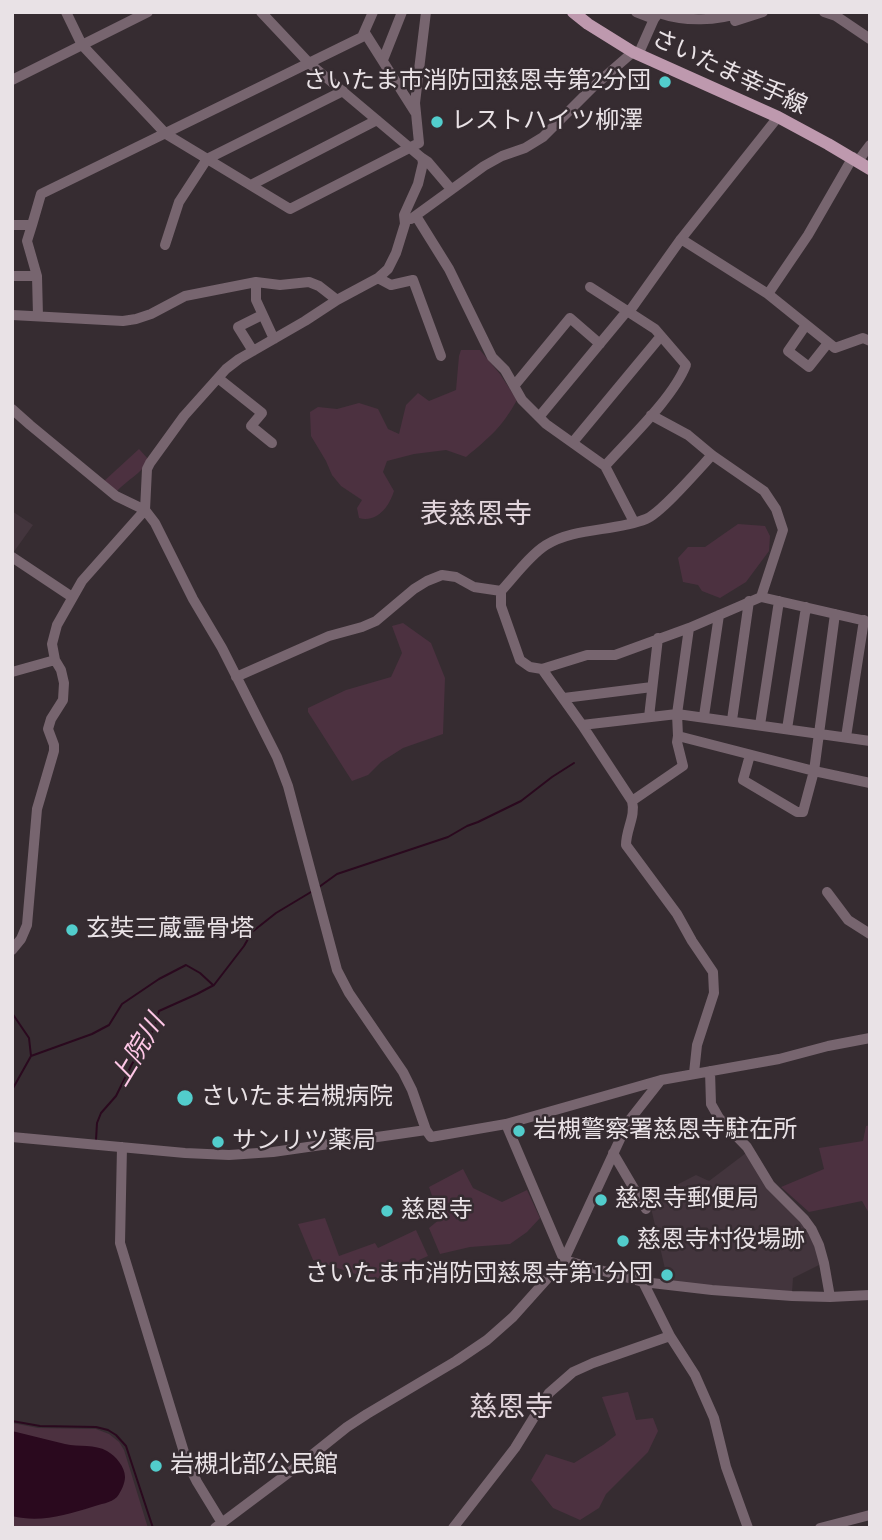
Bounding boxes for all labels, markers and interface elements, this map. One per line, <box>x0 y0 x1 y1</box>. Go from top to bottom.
street label: さいたま幸手線 <box>647 24 811 122</box>
place label: さいたま市消防団慈恩寺第2分団 <box>303 68 651 96</box>
marker: さいたま市消防団慈恩寺第2分団 <box>657 74 673 90</box>
place label: レストハイツ柳澤 <box>451 108 643 136</box>
marker: レストハイツ柳澤 <box>429 114 445 130</box>
district label: 表慈恩寺 <box>420 499 532 533</box>
place label: 玄奘三蔵霊骨塔 <box>86 916 254 944</box>
marker: 玄奘三蔵霊骨塔 <box>64 922 80 938</box>
water label: 上院川 <box>106 1010 172 1092</box>
place label: さいたま岩槻病院 <box>201 1084 393 1112</box>
marker: さいたま岩槻病院 <box>175 1088 195 1108</box>
place label: 岩槻警察署慈恩寺駐在所 <box>533 1117 797 1145</box>
marker: 岩槻警察署慈恩寺駐在所 <box>511 1123 527 1139</box>
place label: サンリツ薬局 <box>232 1128 376 1156</box>
marker: サンリツ薬局 <box>210 1134 226 1150</box>
place label: 慈恩寺郵便局 <box>615 1186 759 1214</box>
marker: 慈恩寺郵便局 <box>593 1192 609 1208</box>
place label: 慈恩寺 <box>401 1197 473 1225</box>
marker: 慈恩寺 <box>379 1203 395 1219</box>
place label: 慈恩寺村役場跡 <box>637 1227 805 1255</box>
marker: 慈恩寺村役場跡 <box>615 1233 631 1249</box>
place label: さいたま市消防団慈恩寺第1分団 <box>305 1261 653 1289</box>
marker: さいたま市消防団慈恩寺第1分団 <box>659 1267 675 1283</box>
district label: 慈恩寺 <box>469 1392 553 1426</box>
place label: 岩槻北部公民館 <box>170 1452 338 1480</box>
marker: 岩槻北部公民館 <box>148 1458 164 1474</box>

